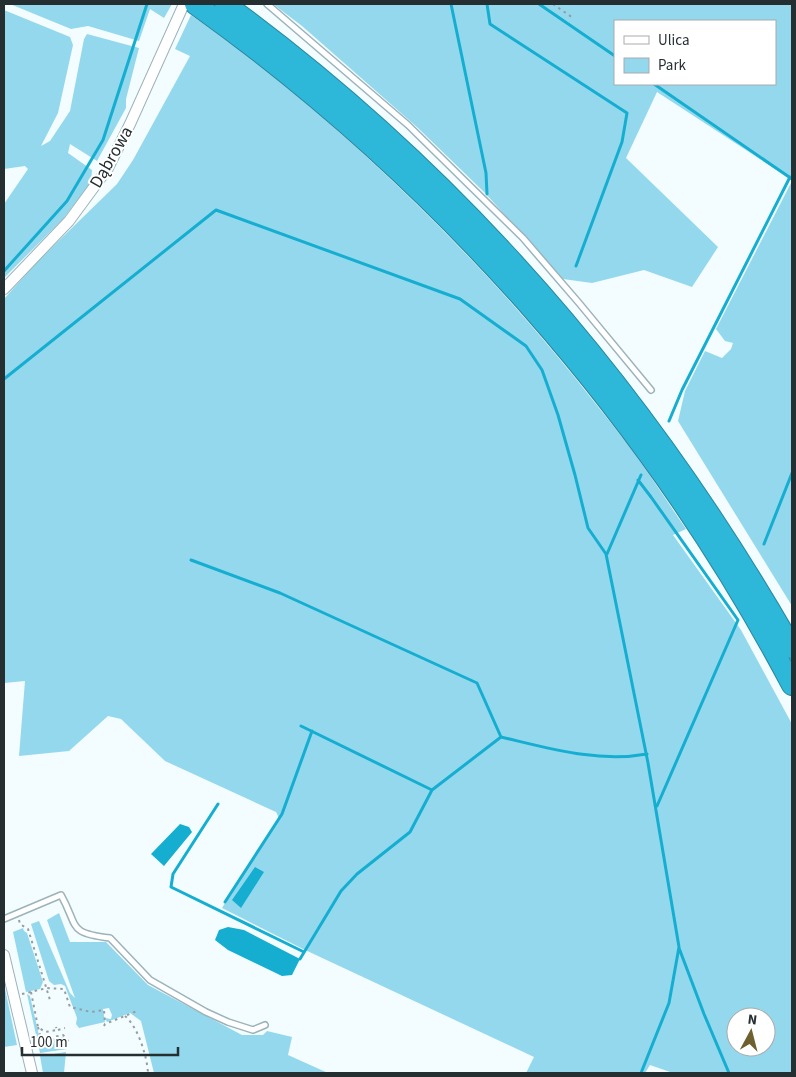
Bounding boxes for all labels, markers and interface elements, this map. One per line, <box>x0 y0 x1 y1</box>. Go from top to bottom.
legend <box>614 20 776 85</box>
text: Ulica <box>658 30 689 51</box>
text: Park <box>658 55 687 76</box>
street label: Dąbrowa <box>84 122 139 193</box>
north arrow <box>726 1007 776 1057</box>
text: N <box>747 1010 758 1031</box>
scale bar <box>22 1024 179 1056</box>
text: 100 m <box>30 1032 68 1053</box>

